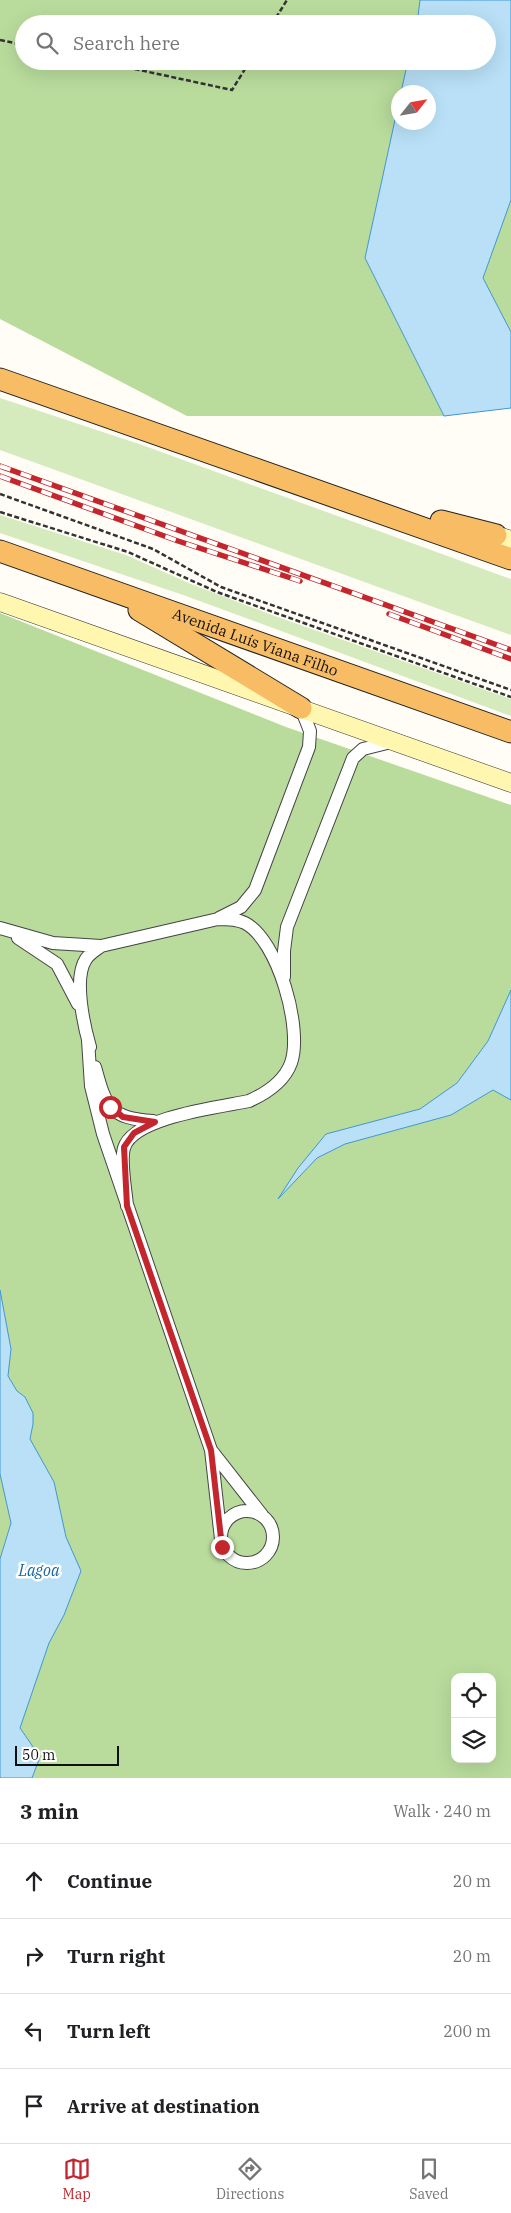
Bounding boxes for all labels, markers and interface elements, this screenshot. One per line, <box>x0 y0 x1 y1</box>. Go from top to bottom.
search box <box>15 15 496 70</box>
icon: search <box>33 29 61 57</box>
text: Search here <box>73 31 180 55</box>
north arrow <box>391 85 436 130</box>
street label: Avenida Luís Viana Filho <box>170 603 341 680</box>
route start <box>99 1096 122 1119</box>
route end <box>211 1536 234 1559</box>
water label: Lagoa <box>17 1560 60 1580</box>
map controls <box>451 1673 496 1763</box>
button: locate <box>451 1673 496 1718</box>
button: layers <box>451 1718 496 1763</box>
scale bar <box>15 1743 119 1766</box>
text: 50 m <box>22 1746 55 1764</box>
text: 3 min <box>20 1797 79 1825</box>
text: Walk · 240 m <box>393 1801 491 1821</box>
icon: ahead <box>20 1867 48 1895</box>
text: Continue <box>67 1869 152 1893</box>
text: 20 m <box>453 1871 491 1891</box>
icon: right <box>20 1942 48 1970</box>
text: Turn right <box>67 1944 165 1968</box>
text: 20 m <box>453 1946 491 1966</box>
icon: left <box>20 2017 48 2045</box>
text: Turn left <box>67 2019 150 2043</box>
text: 200 m <box>443 2021 491 2041</box>
icon: arrive <box>20 2092 48 2120</box>
text: Arrive at destination <box>67 2094 260 2118</box>
tab: Map <box>63 2155 91 2203</box>
tab: Directions <box>216 2155 284 2203</box>
tab: Saved <box>409 2155 448 2203</box>

